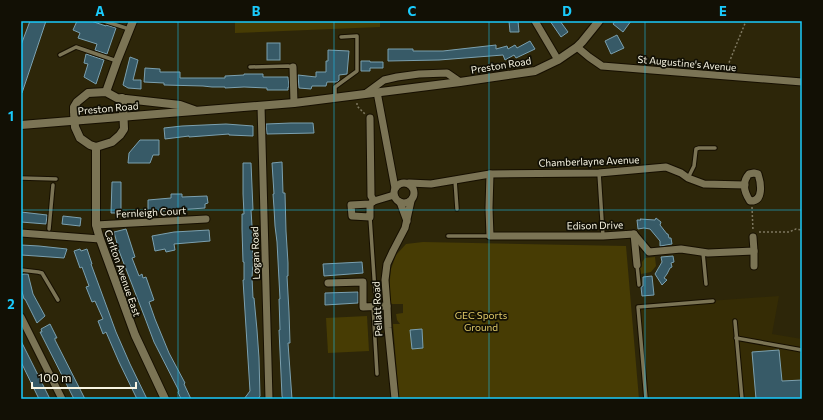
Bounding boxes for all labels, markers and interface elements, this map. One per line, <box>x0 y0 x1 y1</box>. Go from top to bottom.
text: A <box>95 3 105 19</box>
text: B <box>252 3 261 19</box>
text: C <box>408 3 417 19</box>
text: D <box>562 3 572 19</box>
text: E <box>719 3 727 19</box>
street label: St Augustine's Avenue <box>637 53 737 73</box>
street label: Preston Road <box>470 54 532 76</box>
street label: Preston Road <box>77 99 139 117</box>
text: 1 <box>8 108 14 124</box>
street label: Chamberlayne Avenue <box>538 153 640 169</box>
street label: Fernleigh Court <box>115 204 187 220</box>
street label: Edison Drive <box>567 219 623 231</box>
street label: Logan Road <box>248 226 262 280</box>
street label: Carlton Avenue East <box>102 228 144 318</box>
street label: Pellatt Road <box>370 281 384 337</box>
text: 2 <box>7 296 15 312</box>
park label: GEC Sports Ground <box>455 309 508 333</box>
scale bar <box>32 364 136 390</box>
text: 100 m <box>38 370 72 384</box>

